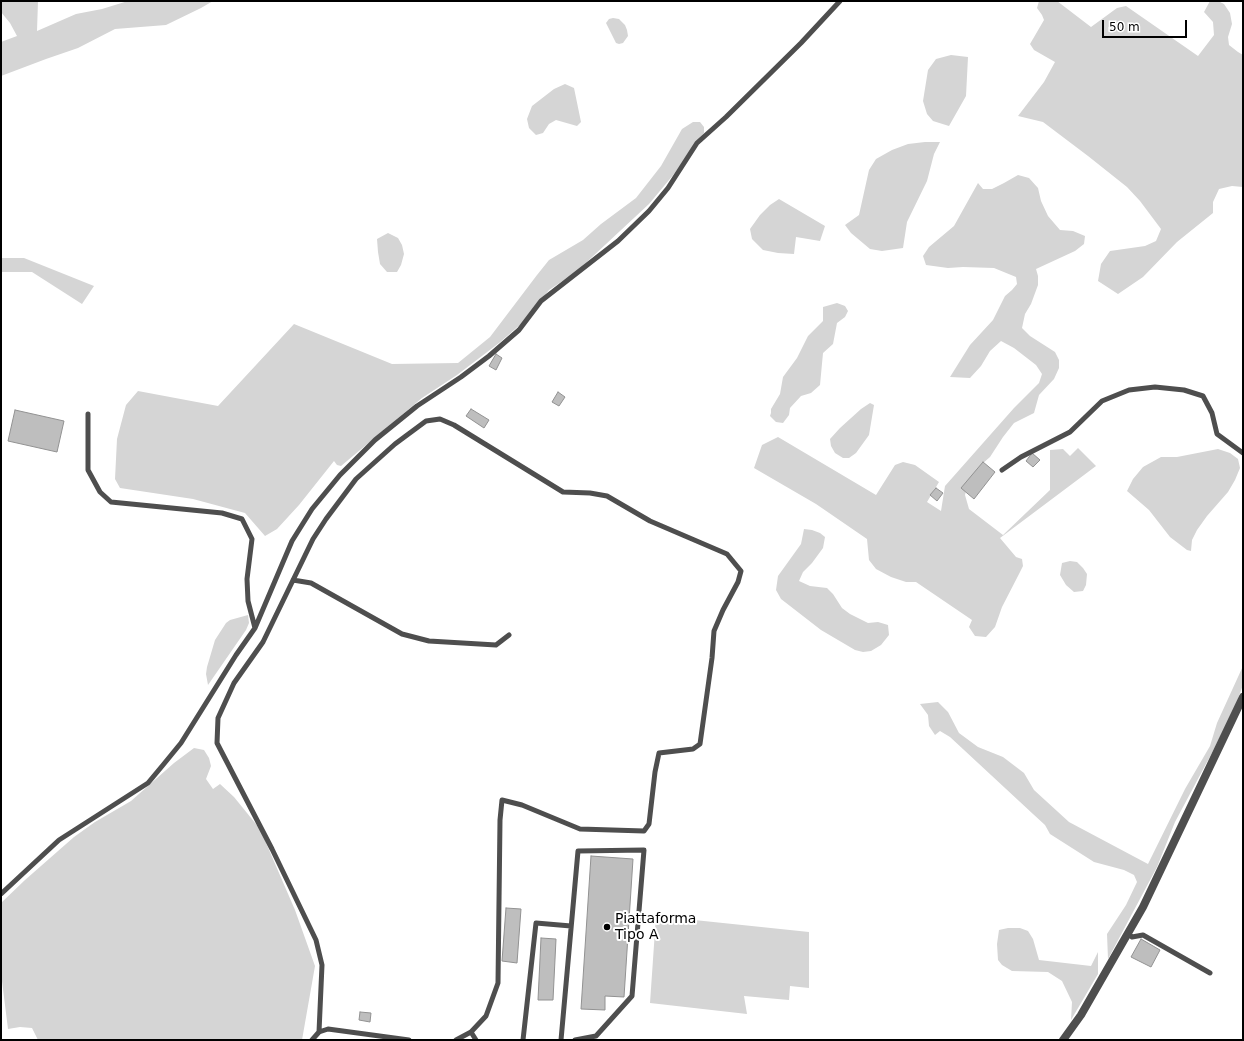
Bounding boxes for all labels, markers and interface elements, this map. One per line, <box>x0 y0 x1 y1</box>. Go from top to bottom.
scale bar <box>1104 12 1189 38</box>
text: 50 m <box>1109 20 1140 34</box>
place label: Piattaforma Tipo A <box>615 911 696 944</box>
marker: Piattaforma Tipo A <box>602 922 612 932</box>

